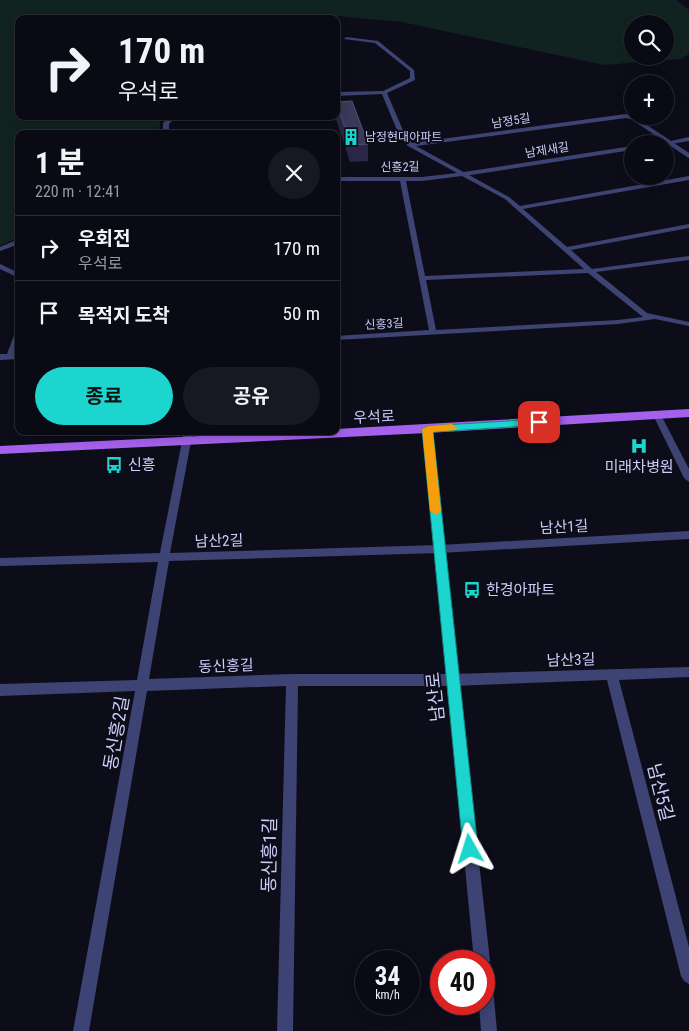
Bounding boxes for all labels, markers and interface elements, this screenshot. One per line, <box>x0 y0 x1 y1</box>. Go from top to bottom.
map controls <box>624 15 674 185</box>
button: search <box>624 15 674 65</box>
text: 170 m <box>118 31 205 72</box>
icon: right <box>35 35 100 100</box>
button: + <box>624 75 674 125</box>
text: 우석로 <box>118 79 179 104</box>
street label: 남정5길 <box>491 111 531 131</box>
building icon: 남정현대아파트 <box>341 127 361 147</box>
place label: 남정현대아파트 <box>365 130 442 144</box>
button: − <box>624 135 674 185</box>
street label: 남제새길 <box>524 140 570 160</box>
text: 1 분 <box>35 145 85 180</box>
button: close <box>268 147 320 199</box>
street label: 신흥2길 <box>380 160 420 174</box>
text: 220 m · 12:41 <box>35 182 121 201</box>
text: 우회전 <box>78 227 130 250</box>
icon: right <box>35 234 63 262</box>
text: 170 m <box>273 237 320 260</box>
text: 우석로 <box>78 254 122 273</box>
icon: arrive <box>35 299 63 327</box>
text: 50 m <box>283 302 320 325</box>
text: 목적지 도착 <box>78 304 170 327</box>
street label: 신흥3길 <box>364 316 404 332</box>
button: 종료 <box>35 367 173 425</box>
button: 공유 <box>183 367 320 425</box>
pin <box>518 401 560 443</box>
street label: 우석로 <box>353 407 395 427</box>
icon: arrive <box>525 408 553 436</box>
hospital icon: 미래차병원 <box>629 436 649 456</box>
bus stop icon: 신흥 <box>104 455 124 475</box>
place label: 신흥 <box>128 456 156 474</box>
place label: 미래차병원 <box>604 458 674 476</box>
street label: 남산1길 <box>539 517 589 537</box>
street label: 남산2길 <box>194 531 244 551</box>
bus stop icon: 한경아파트 <box>462 580 482 600</box>
place label: 한경아파트 <box>486 581 555 599</box>
street label: 남산3길 <box>546 650 596 670</box>
street label: 동신흥길 <box>198 656 254 676</box>
street label: 남산로 <box>422 671 448 723</box>
street label: 동신흥2길 <box>99 694 133 772</box>
street label: 남산5길 <box>644 761 678 823</box>
street label: 동신흥1길 <box>258 817 280 893</box>
position arrow <box>443 822 495 874</box>
speed limit sign: 40 <box>430 950 495 1015</box>
text: 34 <box>375 962 400 991</box>
text: km/h <box>375 988 400 1002</box>

